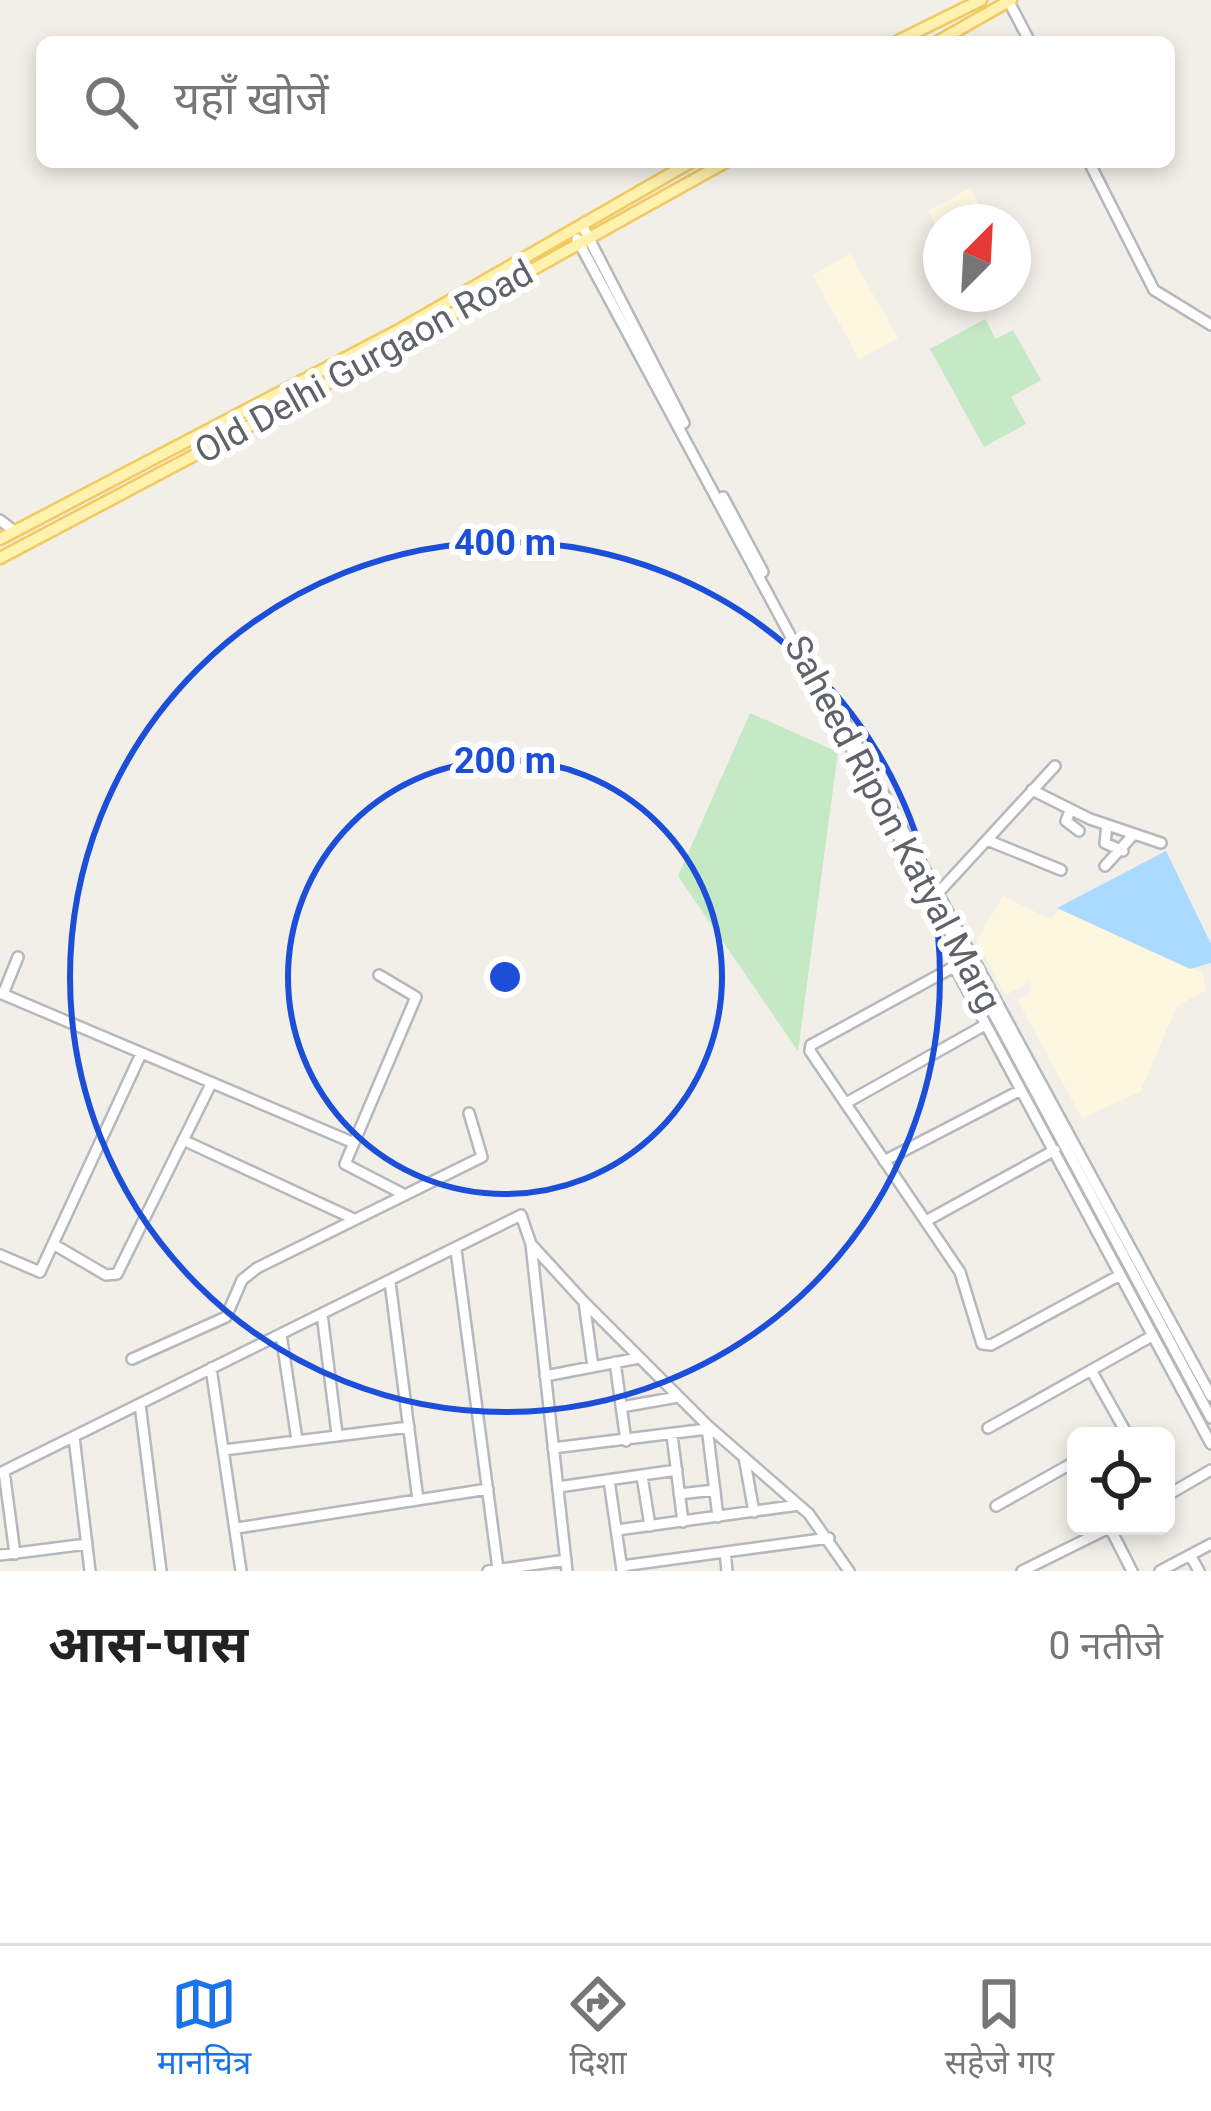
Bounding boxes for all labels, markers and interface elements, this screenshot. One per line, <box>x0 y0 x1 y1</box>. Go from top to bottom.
search box <box>36 36 1175 168</box>
icon: search <box>78 69 144 135</box>
text: यहाँ खोजें <box>174 72 329 125</box>
north arrow <box>923 204 1031 312</box>
street label: Old Delhi Gurgaon Road <box>188 252 540 472</box>
text: 400 m <box>454 522 556 564</box>
street label: Saheed Ripon Katyal Marg <box>776 629 1010 1019</box>
text: 200 m <box>454 740 556 782</box>
centre of rings <box>484 956 526 998</box>
map controls <box>1067 1427 1175 1535</box>
button: locate <box>1067 1427 1175 1535</box>
text: आस-पास <box>48 1615 248 1674</box>
text: 0 नतीजे <box>1048 1623 1163 1669</box>
tab: मानचित्र <box>157 1971 251 2087</box>
tab: दिशा <box>565 1971 631 2087</box>
tab: सहेजे गए <box>945 1971 1054 2087</box>

